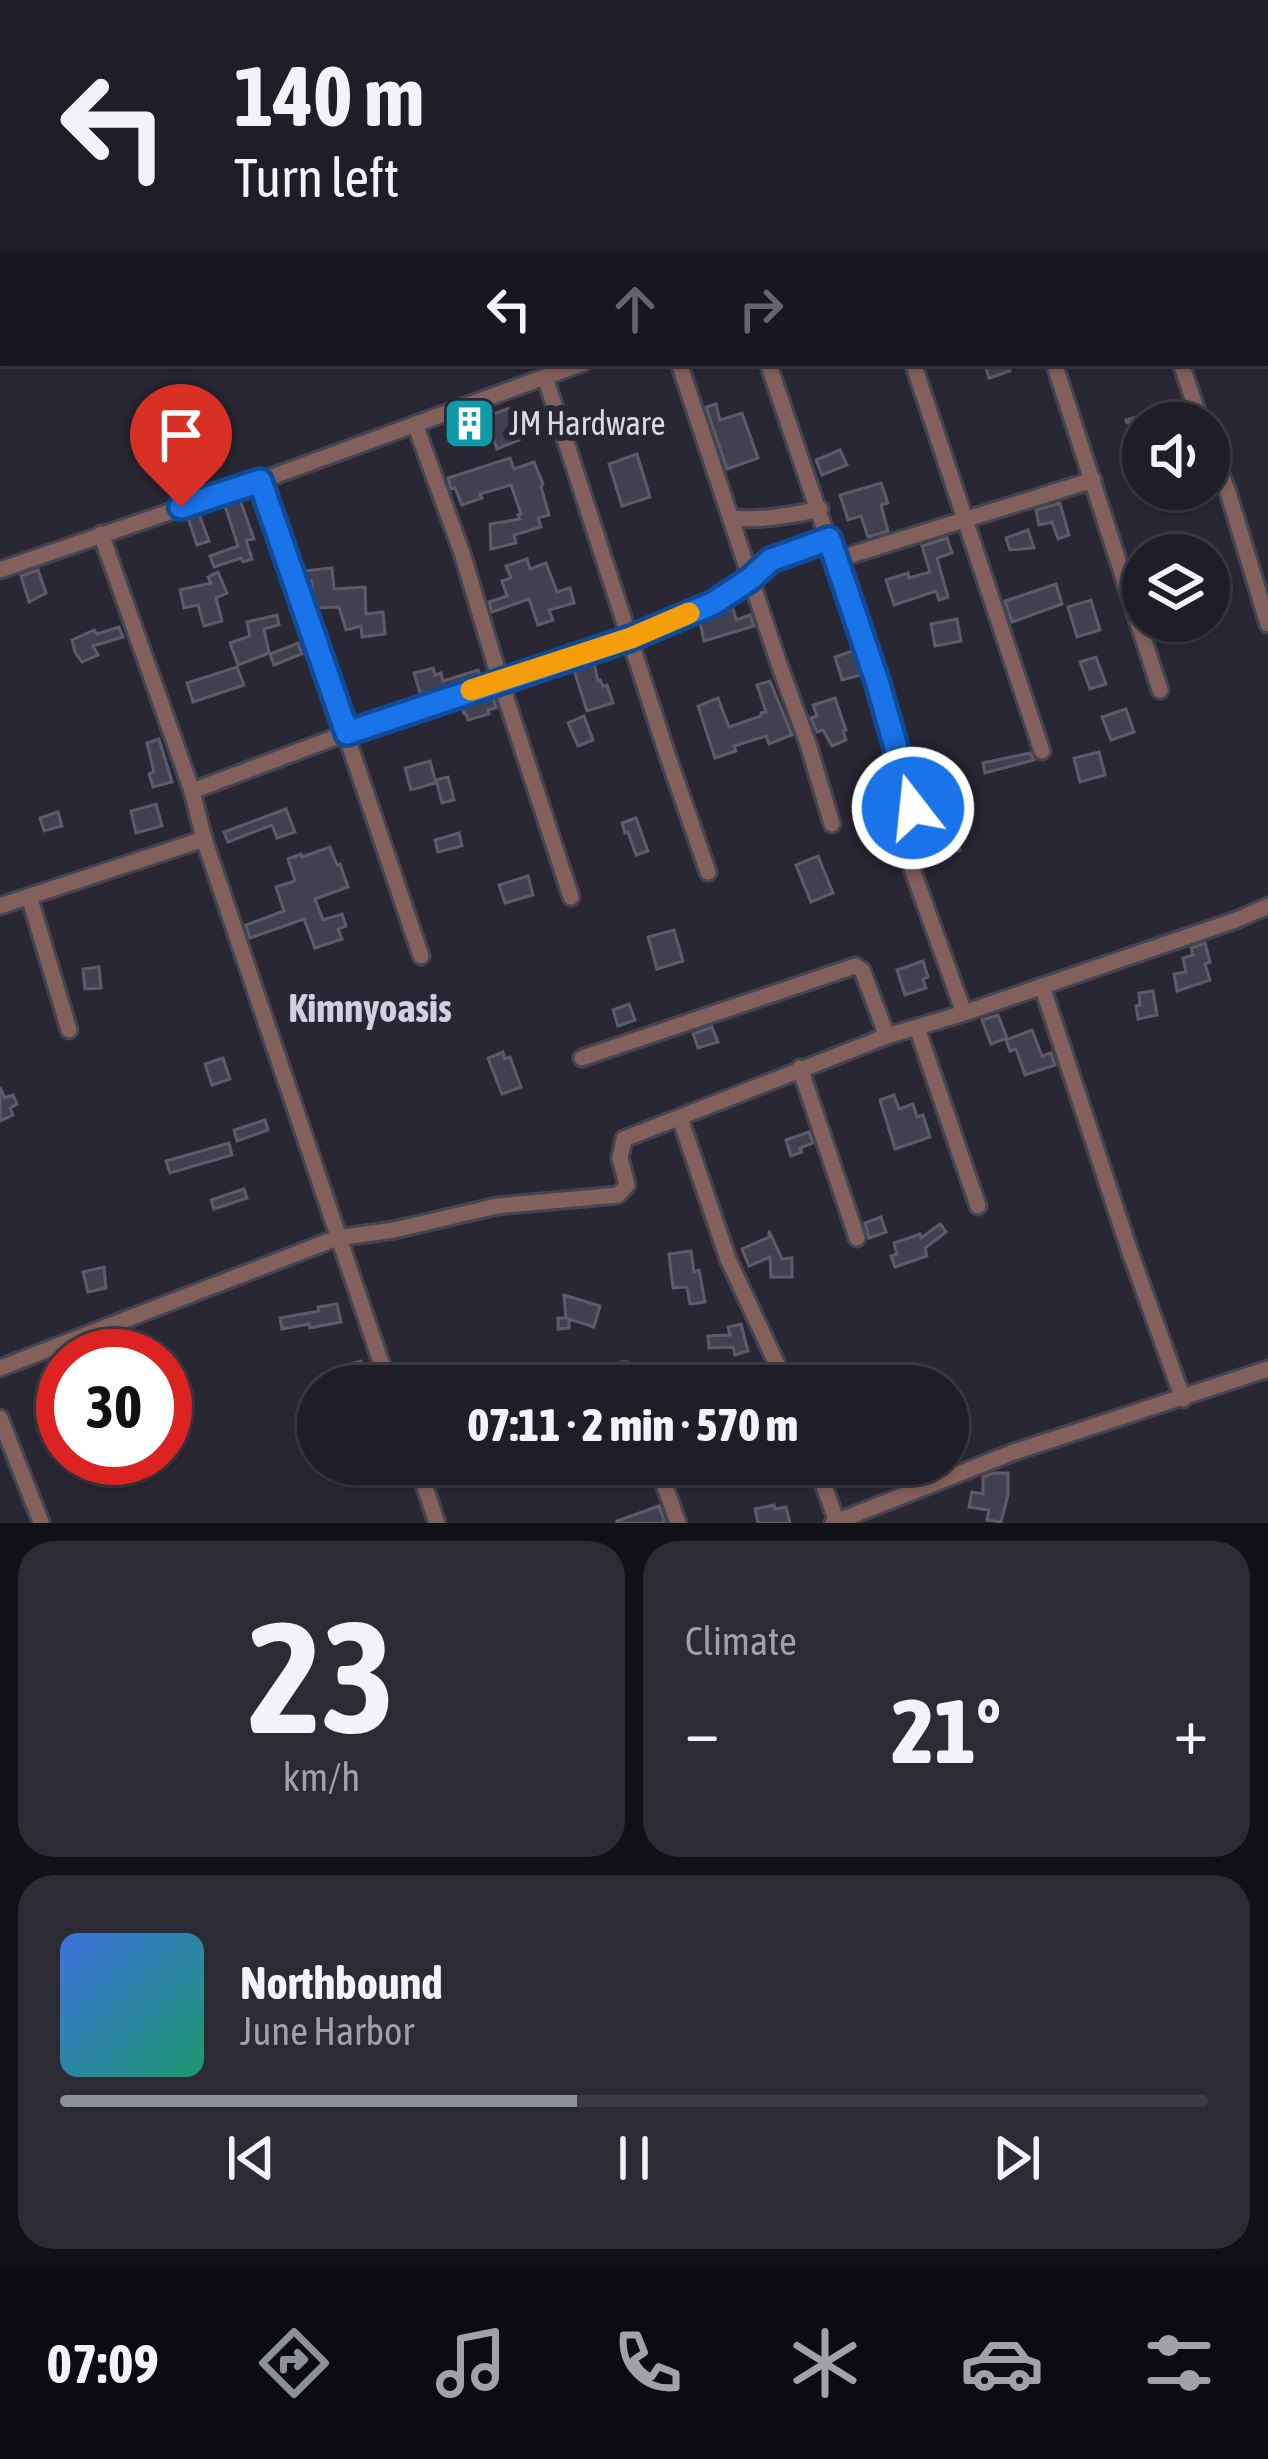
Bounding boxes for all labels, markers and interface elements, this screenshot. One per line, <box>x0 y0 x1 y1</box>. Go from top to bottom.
icon: left <box>36 48 192 204</box>
text: 140 m <box>234 48 424 144</box>
text: Turn left <box>234 147 399 208</box>
icon: left <box>476 276 542 342</box>
icon: ahead <box>602 276 668 342</box>
icon: right <box>728 276 794 342</box>
pin <box>130 384 232 507</box>
building icon: JM Hardware <box>442 395 498 451</box>
icon: arrive <box>148 402 214 468</box>
map controls <box>1122 402 1230 642</box>
button: sound <box>1122 402 1230 510</box>
place label: JM Hardware <box>509 404 666 442</box>
button: layers <box>1122 534 1230 642</box>
position arrow <box>850 745 976 871</box>
district label: Kimnyoasis <box>288 986 452 1030</box>
speed limit sign: 30 <box>36 1329 192 1485</box>
text: 07:11 · 2 min · 570 m <box>468 1399 798 1451</box>
text: 23 <box>248 1587 395 1766</box>
text: Climate <box>685 1619 797 1663</box>
text: 21° <box>892 1679 1001 1782</box>
text: − <box>685 1692 719 1768</box>
text: + <box>1174 1692 1208 1768</box>
text: km/h <box>283 1755 360 1799</box>
text: Northbound <box>240 1957 443 2009</box>
text: June Harbor <box>240 2009 414 2053</box>
icon: previous <box>218 2125 284 2191</box>
icon: pause <box>601 2125 667 2191</box>
icon: next <box>984 2125 1050 2191</box>
icon: directions <box>252 2321 336 2405</box>
icon: music <box>429 2321 513 2405</box>
icon: phone <box>606 2321 690 2405</box>
icon: climate <box>783 2321 867 2405</box>
icon: car <box>960 2321 1044 2405</box>
icon: filters <box>1137 2321 1221 2405</box>
text: 07:09 <box>47 2333 159 2394</box>

